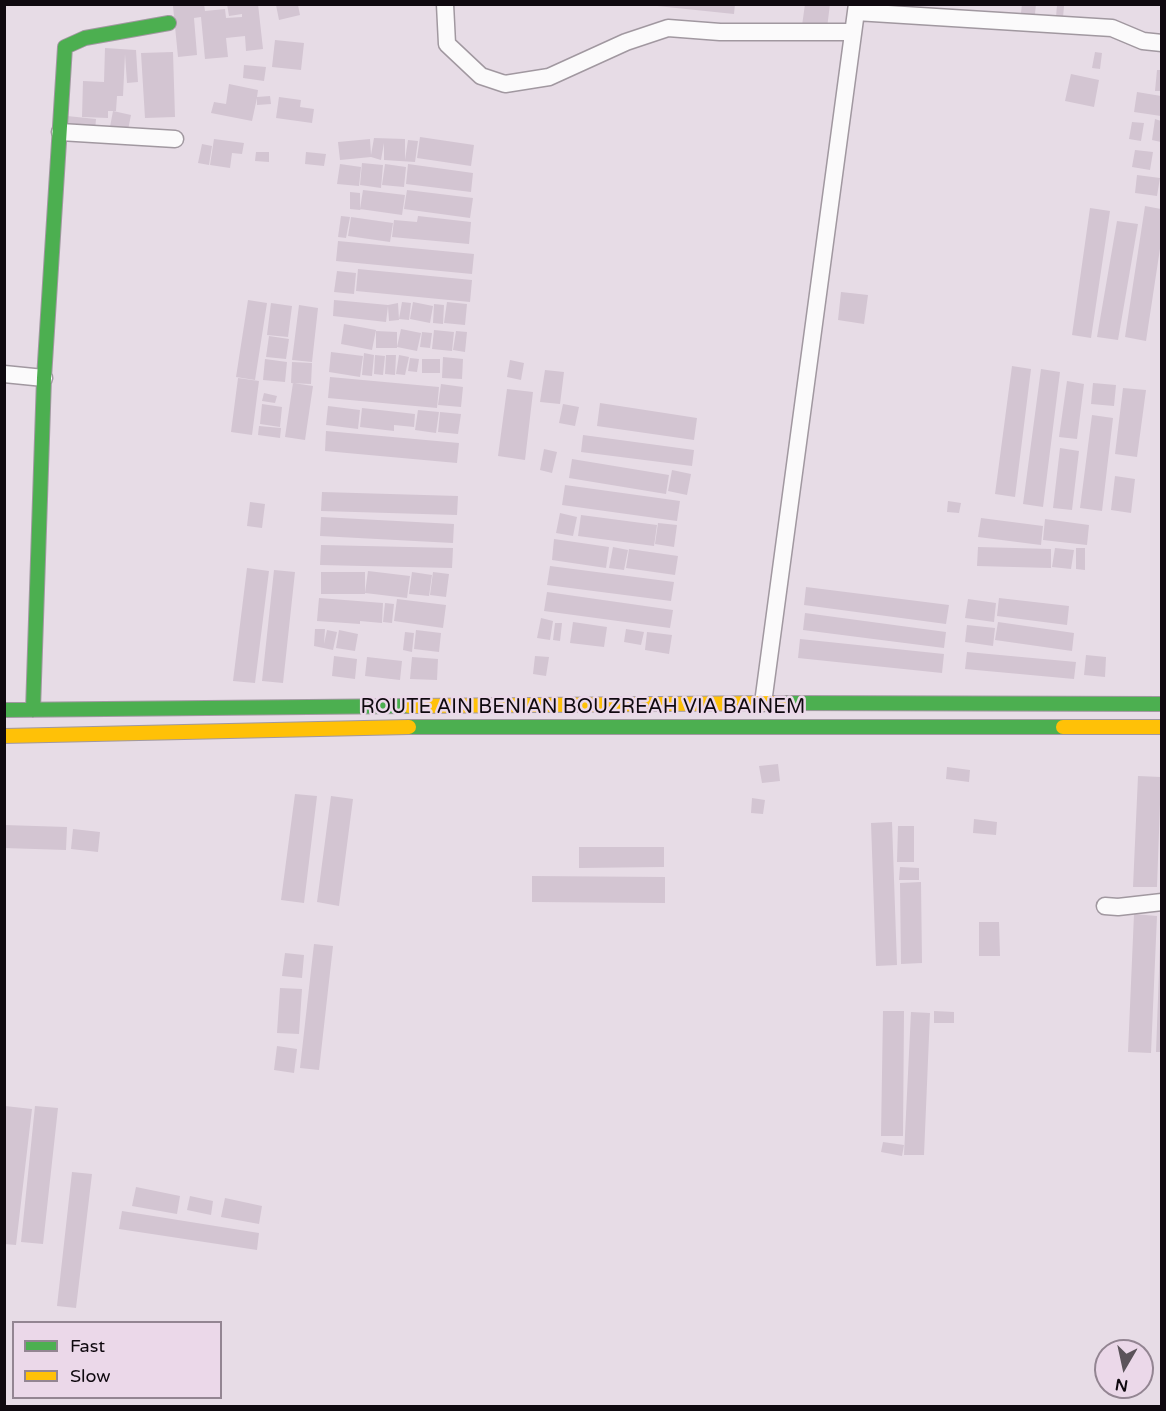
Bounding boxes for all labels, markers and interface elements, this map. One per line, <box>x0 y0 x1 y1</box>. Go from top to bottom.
street label: ROUTE AIN BENIAN BOUZREAH VIA BAINEM <box>361 696 805 720</box>
legend <box>12 1321 222 1399</box>
text: Fast <box>70 1335 105 1357</box>
north arrow <box>1094 1339 1154 1399</box>
text: Slow <box>70 1365 111 1387</box>
text: N <box>1114 1374 1129 1396</box>

